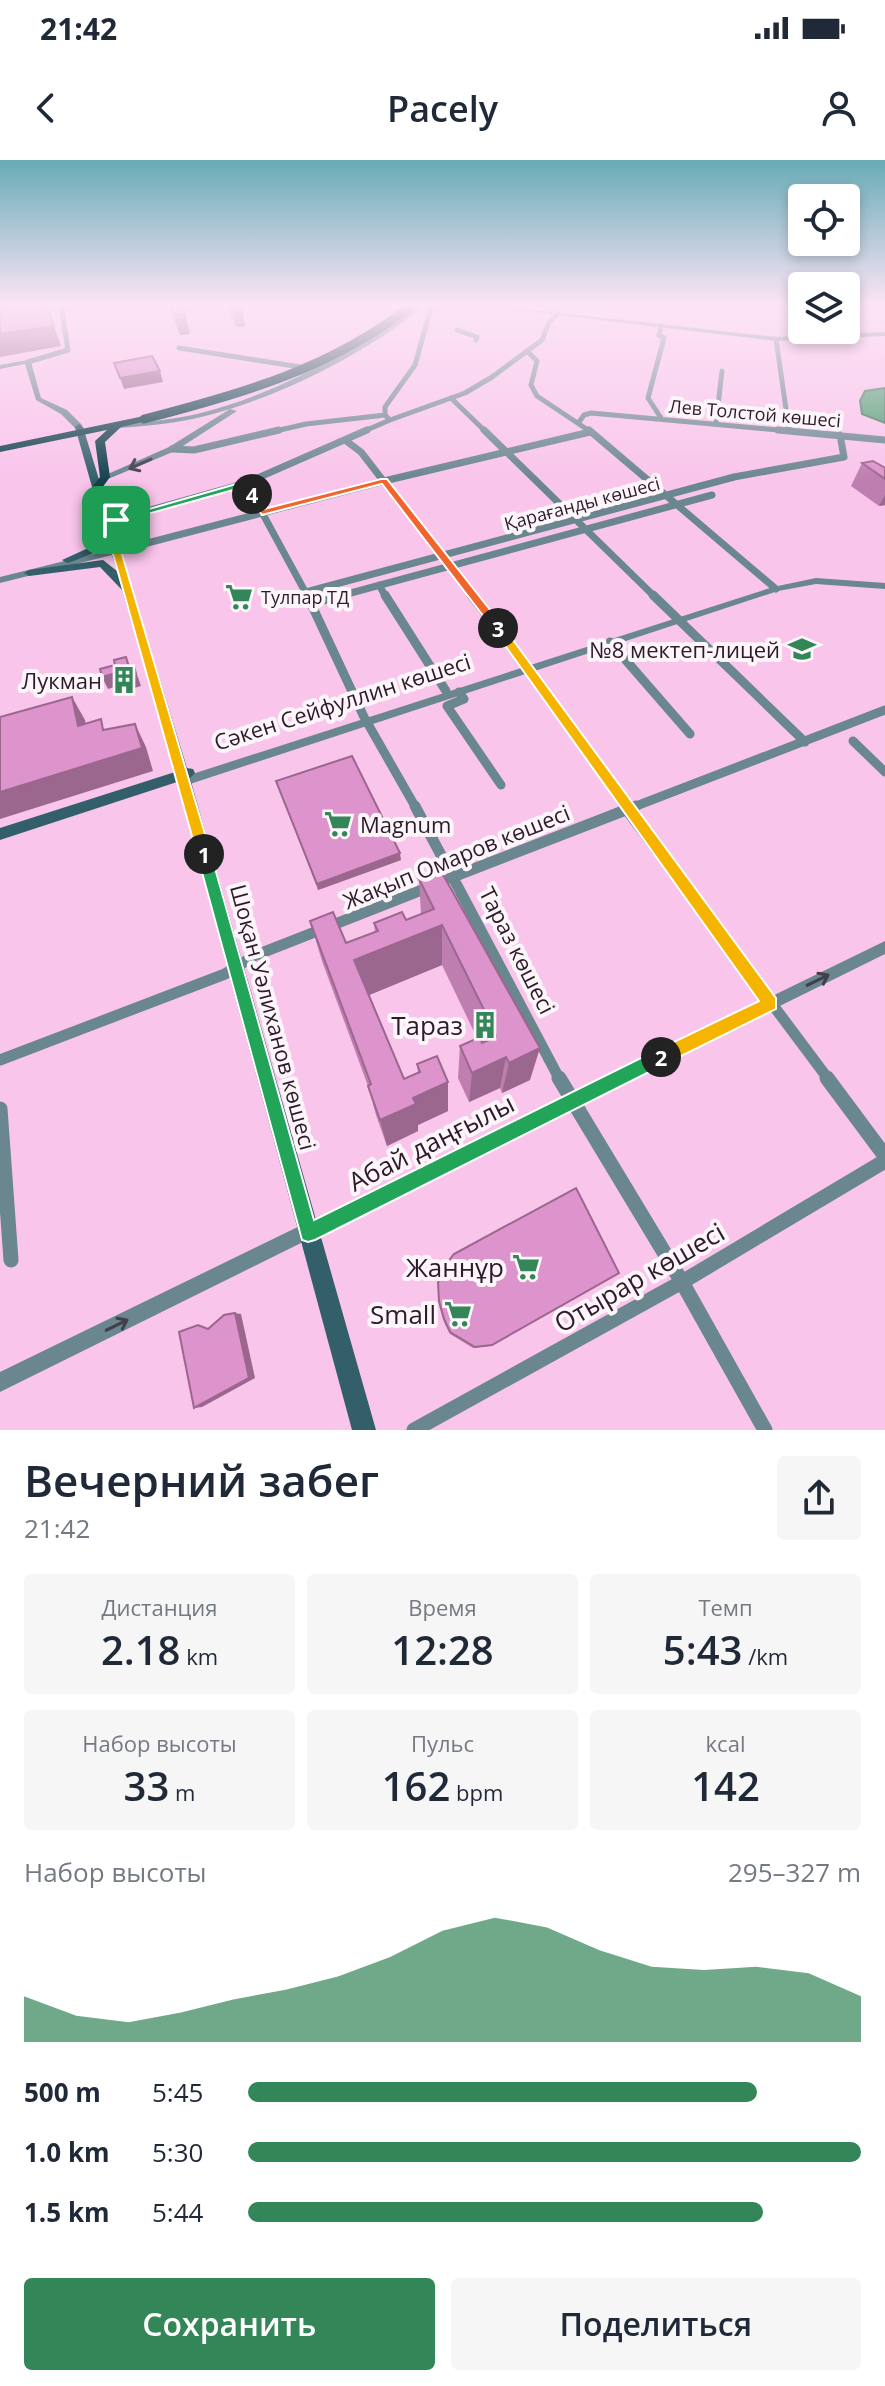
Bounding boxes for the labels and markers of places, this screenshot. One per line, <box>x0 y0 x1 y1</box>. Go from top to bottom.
pin: 4 <box>232 474 272 514</box>
pin <box>82 486 150 554</box>
supermarket icon: Тулпар ТД <box>224 582 254 612</box>
place label: Тулпар ТД <box>261 585 349 609</box>
pin: 3 <box>478 608 518 648</box>
place label: №8 мектеп-лицей <box>589 634 780 664</box>
school or university icon: №8 мектеп-лицей <box>787 634 817 664</box>
place label: Лукман <box>22 665 102 695</box>
building icon: Лукман <box>109 665 139 695</box>
supermarket icon: Magnum <box>323 809 353 839</box>
place label: Magnum <box>360 809 451 839</box>
pin: 1 <box>184 834 224 874</box>
place label: Тараз <box>391 1007 463 1043</box>
building icon: Тараз <box>470 1010 500 1040</box>
pin: 2 <box>641 1037 681 1077</box>
place label: Жаннұр <box>406 1249 504 1285</box>
supermarket icon: Жаннұр <box>511 1252 541 1282</box>
place label: Small <box>370 1296 436 1332</box>
supermarket icon: Small <box>443 1299 473 1329</box>

